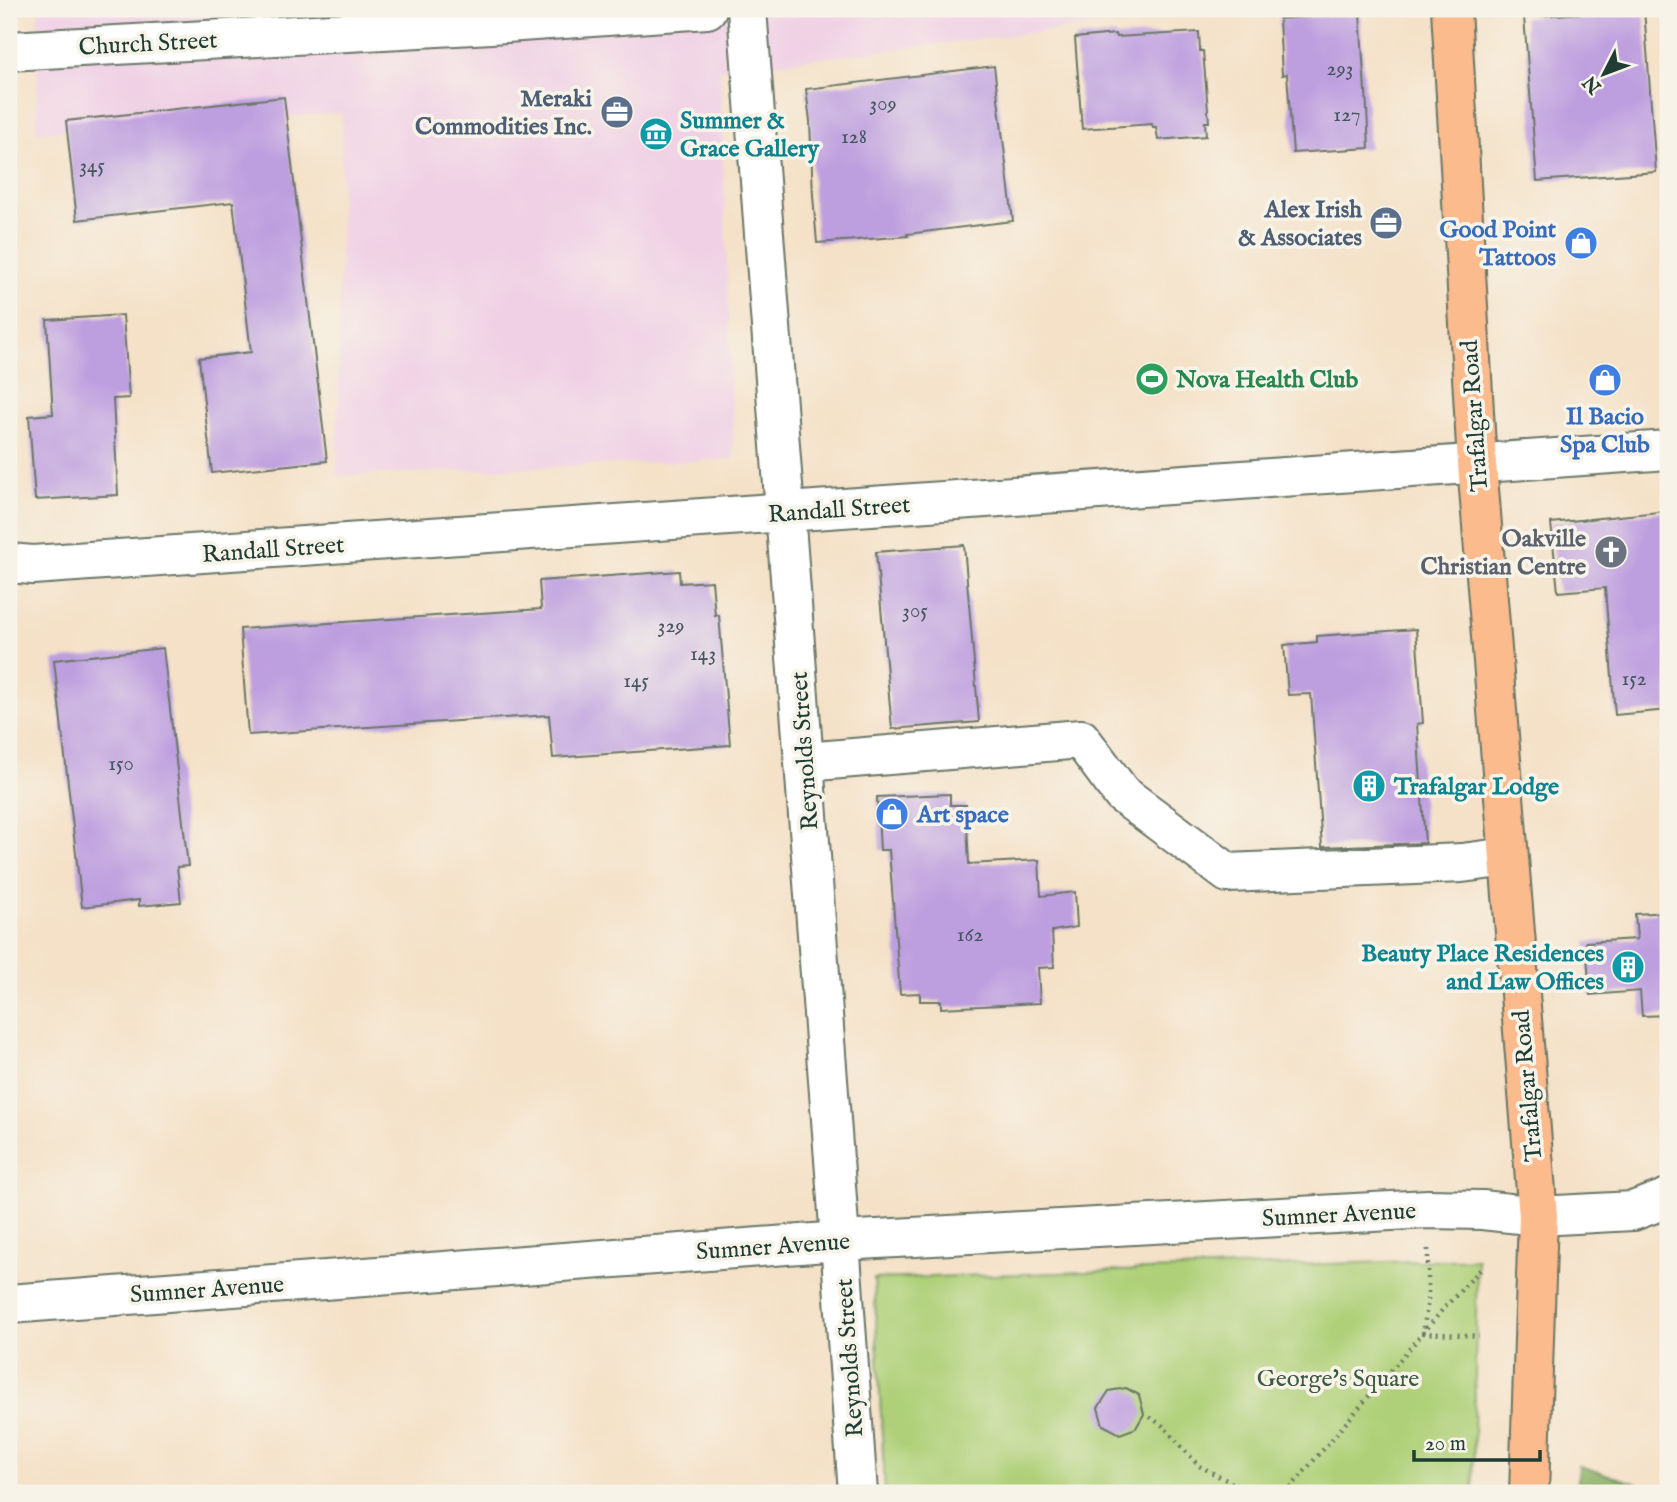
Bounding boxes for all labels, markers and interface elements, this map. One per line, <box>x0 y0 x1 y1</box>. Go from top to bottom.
street label: Church Street <box>78 25 218 64</box>
north arrow <box>1568 38 1638 108</box>
house number: 293 <box>1327 56 1353 83</box>
text: N <box>1578 69 1608 99</box>
place label: Meraki Commodities Inc. <box>415 84 593 143</box>
house number: 309 <box>869 91 897 118</box>
office icon: Meraki Commodities Inc. <box>598 93 636 131</box>
house number: 127 <box>1333 102 1361 129</box>
place label: Summer & Grace Gallery <box>680 106 820 165</box>
museum icon: Summer & Grace Gallery <box>637 115 675 153</box>
house number: 128 <box>841 124 867 151</box>
house number: 345 <box>79 153 105 180</box>
place label: Alex Irish & Associates <box>1238 195 1363 254</box>
office icon: Alex Irish & Associates <box>1367 204 1405 242</box>
place label: Good Point Tattoos <box>1439 215 1557 274</box>
shop icon: Good Point Tattoos <box>1562 224 1600 262</box>
street label: Trafalgar Road <box>1455 339 1496 493</box>
sports icon: Nova Health Club <box>1133 360 1171 398</box>
shop icon: Il Bacio Spa Club <box>1586 361 1624 399</box>
place label: Nova Health Club <box>1175 365 1359 396</box>
place label: Il Bacio Spa Club <box>1560 402 1650 461</box>
street label: Randall Street <box>767 490 911 531</box>
place label: Oakville Christian Centre <box>1420 524 1586 583</box>
street label: Randall Street <box>201 530 345 571</box>
church icon: Oakville Christian Centre <box>1592 533 1630 571</box>
house number: 305 <box>902 598 928 625</box>
house number: 329 <box>658 613 684 640</box>
house number: 143 <box>690 641 716 668</box>
house number: 152 <box>1621 666 1647 693</box>
house number: 145 <box>623 668 649 695</box>
street label: Reynolds Street <box>784 670 827 831</box>
house number: 150 <box>108 751 134 778</box>
building icon: Trafalgar Lodge <box>1350 767 1388 805</box>
place label: Trafalgar Lodge <box>1393 772 1559 803</box>
shop icon: Art space <box>873 795 911 833</box>
place label: Art space <box>916 800 1009 831</box>
house number: 162 <box>957 922 983 949</box>
place label: Beauty Place Residences and Law Offices <box>1361 939 1605 998</box>
building icon: Beauty Place Residences and Law Offices <box>1609 948 1647 986</box>
street label: Trafalgar Road <box>1506 1009 1551 1163</box>
street label: Sumner Avenue <box>1261 1196 1417 1235</box>
street label: Sumner Avenue <box>695 1227 851 1268</box>
street label: Sumner Avenue <box>129 1270 285 1311</box>
street label: Reynolds Street <box>829 1277 872 1438</box>
park label: George's Square <box>1257 1364 1419 1395</box>
scale bar <box>1414 1418 1540 1462</box>
text: 20 m <box>1425 1431 1466 1458</box>

